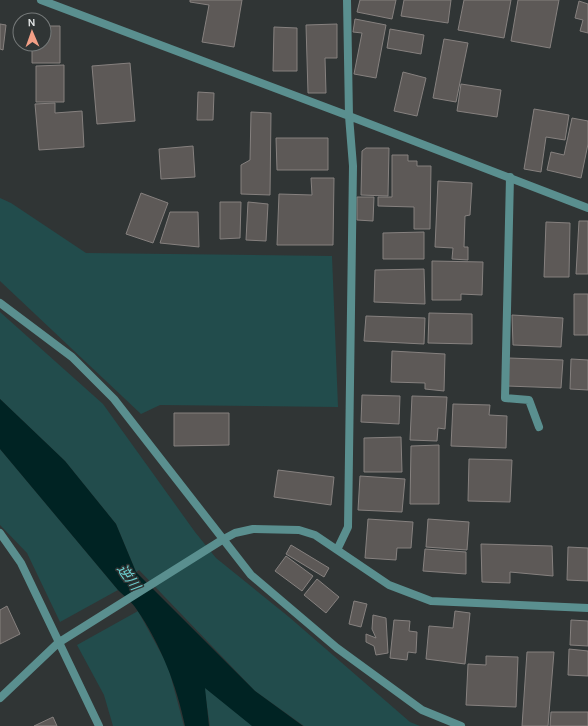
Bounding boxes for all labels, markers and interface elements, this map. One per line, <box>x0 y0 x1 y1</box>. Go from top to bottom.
north arrow <box>12 12 52 52</box>
text: N <box>27 16 36 29</box>
water label: 逆川 <box>114 561 145 595</box>

